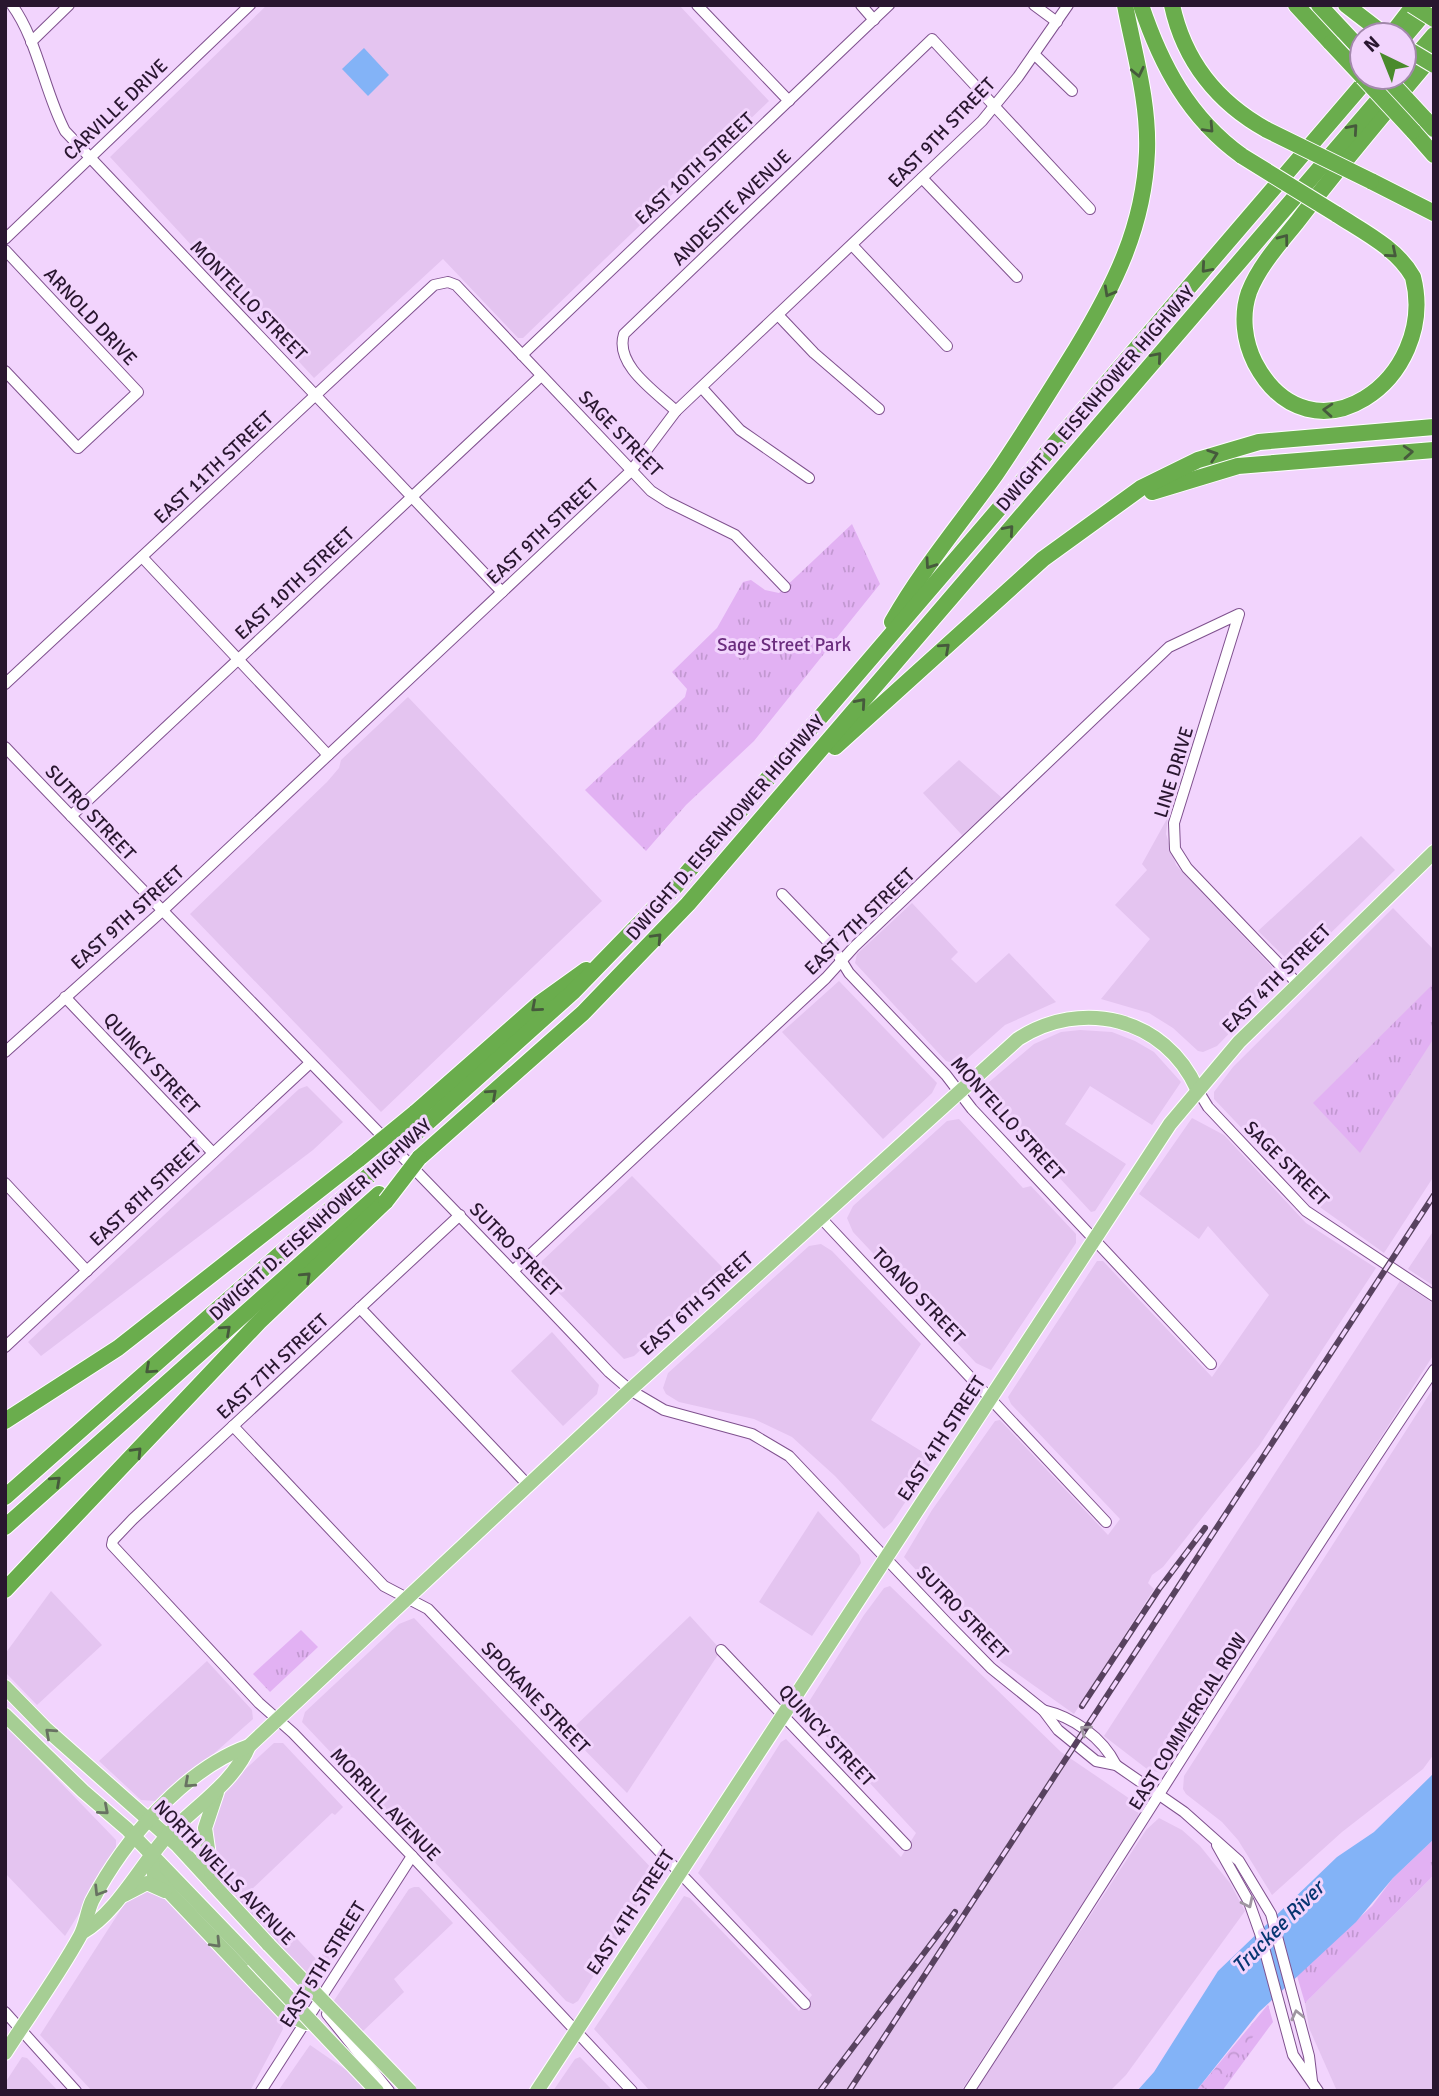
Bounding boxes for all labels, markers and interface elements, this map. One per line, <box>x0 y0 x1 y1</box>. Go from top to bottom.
north arrow <box>1348 21 1418 91</box>
text: N <box>1359 31 1385 58</box>
street label: CARVILLE DRIVE <box>58 54 173 166</box>
one-way arrow <box>1130 66 1145 78</box>
street label: EAST 9TH STREET <box>883 72 1001 193</box>
street label: EAST 10TH STREET <box>630 107 760 230</box>
one-way arrow <box>1201 120 1213 133</box>
one-way arrow <box>1345 124 1357 137</box>
street label: ANDESITE AVENUE <box>667 145 796 271</box>
one-way arrow <box>1275 234 1288 247</box>
street label: MONTELLO STREET <box>185 235 312 366</box>
one-way arrow <box>1383 245 1396 257</box>
one-way arrow <box>1202 259 1214 272</box>
street label: ARNOLD DRIVE <box>39 263 142 371</box>
street label: DWIGHT D. EISENHOWER HIGHWAY <box>991 281 1201 516</box>
one-way arrow <box>1104 285 1117 298</box>
one-way arrow <box>1149 353 1161 366</box>
street label: SAGE STREET <box>573 386 668 482</box>
one-way arrow <box>1322 403 1333 418</box>
street label: EAST 11TH STREET <box>149 406 279 529</box>
one-way arrow <box>1403 445 1414 460</box>
one-way arrow <box>1207 449 1219 463</box>
street label: EAST 9TH STREET <box>482 473 604 590</box>
street label: EAST 10TH STREET <box>230 522 360 645</box>
one-way arrow <box>1001 525 1013 538</box>
one-way arrow <box>926 556 938 569</box>
park label: Sage Street Park <box>717 633 851 657</box>
one-way arrow <box>937 643 950 656</box>
one-way arrow <box>853 698 865 711</box>
street label: DWIGHT D. EISENHOWER HIGHWAY <box>621 710 831 945</box>
street label: LINE DRIVE <box>1149 724 1199 821</box>
street label: SUTRO STREET <box>40 760 141 866</box>
street label: EAST 9TH STREET <box>66 860 190 975</box>
street label: EAST 7TH STREET <box>799 863 920 980</box>
street label: EAST 4TH STREET <box>1217 919 1337 1038</box>
one-way arrow <box>649 933 662 946</box>
one-way arrow <box>531 999 544 1011</box>
street label: QUINCY STREET <box>98 1008 205 1120</box>
street label: MONTELLO STREET <box>945 1052 1070 1186</box>
one-way arrow <box>484 1090 497 1102</box>
street label: DWIGHT D. EISENHOWER HIGHWAY <box>204 1113 437 1326</box>
street label: SAGE STREET <box>1239 1116 1334 1212</box>
street label: EAST 8TH STREET <box>85 1135 207 1252</box>
street label: SUTRO STREET <box>464 1197 567 1302</box>
street label: TOANO STREET <box>867 1243 970 1349</box>
street label: EAST 6TH STREET <box>635 1246 759 1361</box>
one-way arrow <box>298 1272 311 1285</box>
street label: EAST 7TH STREET <box>212 1308 334 1425</box>
one-way arrow <box>218 1326 231 1338</box>
one-way arrow <box>145 1361 158 1373</box>
street label: EAST 4TH STREET <box>892 1371 992 1506</box>
one-way arrow <box>128 1447 141 1460</box>
one-way arrow <box>48 1477 61 1490</box>
street label: SUTRO STREET <box>911 1560 1014 1665</box>
street label: EAST COMMERCIAL ROW <box>1123 1628 1252 1815</box>
street label: SPOKANE STREET <box>476 1637 595 1759</box>
street label: QUINCY STREET <box>773 1680 880 1792</box>
one-way arrow <box>1080 1726 1093 1739</box>
one-way arrow <box>45 1729 58 1741</box>
street label: MORRILL AVENUE <box>325 1743 446 1866</box>
one-way arrow <box>184 1775 197 1787</box>
street label: NORTH WELLS AVENUE <box>149 1795 300 1950</box>
one-way arrow <box>96 1802 109 1815</box>
street label: EAST 4TH STREET <box>581 1845 681 1980</box>
water label: Truckee River <box>1226 1873 1332 1979</box>
one-way arrow <box>94 1883 107 1896</box>
street label: EAST 5TH STREET <box>274 1896 372 2032</box>
one-way arrow <box>1240 1896 1254 1908</box>
one-way arrow <box>208 1935 221 1948</box>
one-way arrow <box>1291 2009 1305 2021</box>

